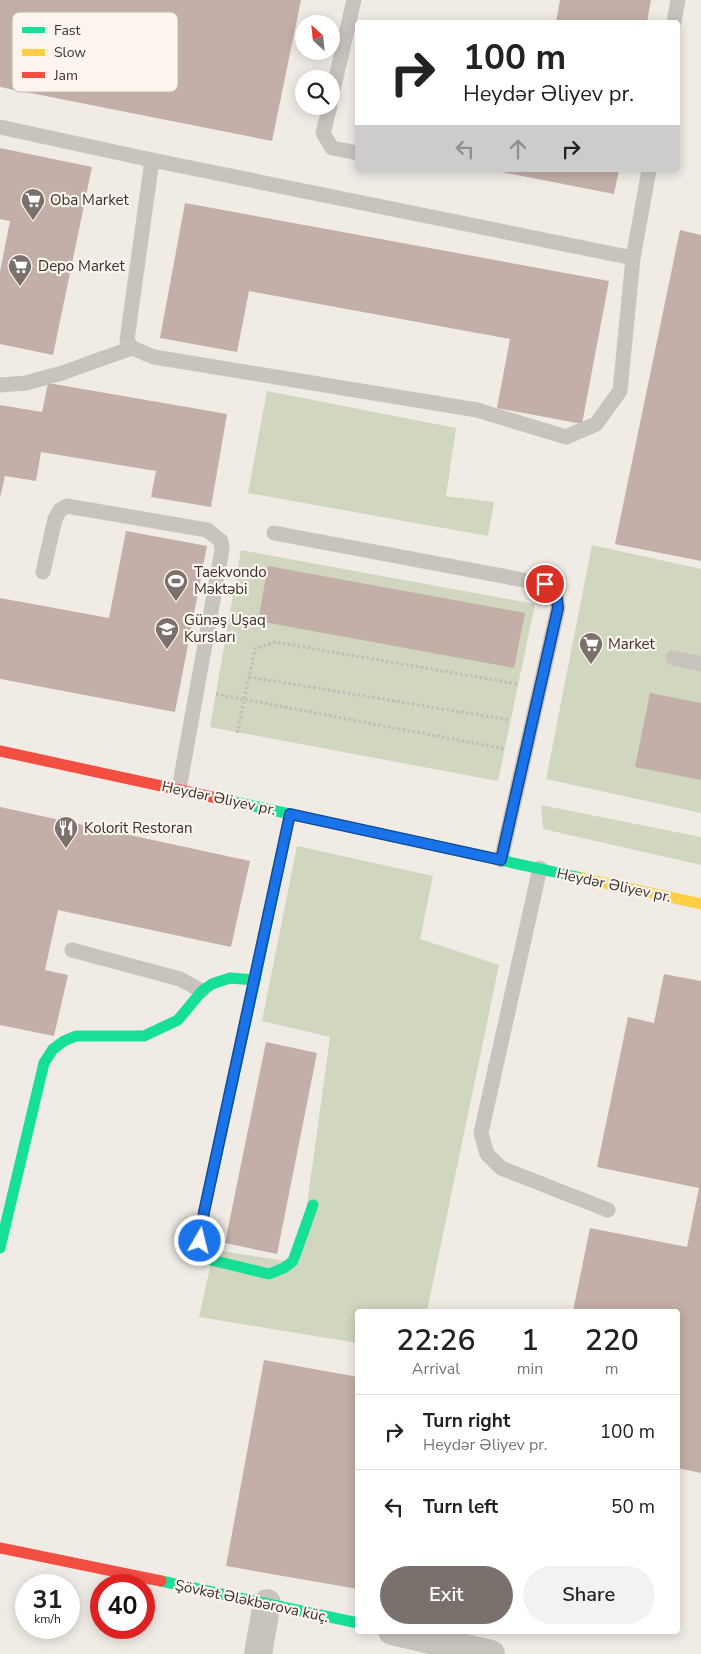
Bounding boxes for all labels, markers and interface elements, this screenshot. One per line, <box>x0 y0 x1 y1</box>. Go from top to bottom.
legend <box>12 12 178 92</box>
north arrow <box>295 15 340 60</box>
map controls <box>295 15 340 115</box>
text: Fast <box>54 21 80 40</box>
text: 100 m <box>463 34 566 81</box>
icon: right <box>380 40 445 105</box>
text: Slow <box>54 43 86 62</box>
text: Jam <box>53 66 78 85</box>
button: search <box>295 70 340 115</box>
text: Heydər Əliyev pr. <box>463 79 634 109</box>
icon: left <box>451 135 479 163</box>
icon: ahead <box>504 135 532 163</box>
icon: right <box>557 135 585 163</box>
supermarket icon: Oba Market <box>20 187 46 221</box>
place label: Oba Market <box>50 190 129 210</box>
supermarket icon: Depo Market <box>7 253 33 287</box>
place label: Depo Market <box>38 256 125 276</box>
place label: Taekvondo Məktəbi <box>194 562 267 599</box>
pin <box>524 563 566 605</box>
sports icon: Taekvondo Məktəbi <box>163 568 189 602</box>
icon: arrive <box>531 570 559 598</box>
place label: Günəş Uşaq Kursları <box>184 610 266 647</box>
school or university icon: Günəş Uşaq Kursları <box>154 616 180 650</box>
supermarket icon: Market <box>578 631 604 665</box>
place label: Market <box>608 634 655 654</box>
street label: Heydər Əliyev pr. <box>160 776 278 820</box>
restaurant icon: Kolorit Restoran <box>53 815 79 849</box>
place label: Kolorit Restoran <box>84 818 192 838</box>
street label: Heydər Əliyev pr. <box>555 863 673 907</box>
position arrow <box>173 1214 225 1266</box>
text: 22:26 <box>396 1320 475 1361</box>
text: 1 <box>521 1320 539 1361</box>
text: 220 <box>585 1320 639 1361</box>
text: Arrival <box>412 1358 460 1380</box>
text: min <box>517 1358 543 1380</box>
text: m <box>605 1358 619 1380</box>
text: Turn right <box>423 1408 510 1434</box>
icon: right <box>380 1418 408 1446</box>
text: 100 m <box>600 1419 655 1445</box>
text: Heydər Əliyev pr. <box>423 1434 547 1456</box>
icon: left <box>380 1493 408 1521</box>
text: Turn left <box>423 1494 498 1520</box>
text: 50 m <box>611 1494 655 1520</box>
button: Exit <box>380 1566 513 1624</box>
button: Share <box>523 1566 655 1624</box>
speed limit sign: 40 <box>90 1574 155 1639</box>
street label: Şövkət Ələkbərova küç. <box>173 1575 331 1627</box>
text: 31 <box>32 1583 63 1617</box>
text: km/h <box>34 1611 61 1627</box>

